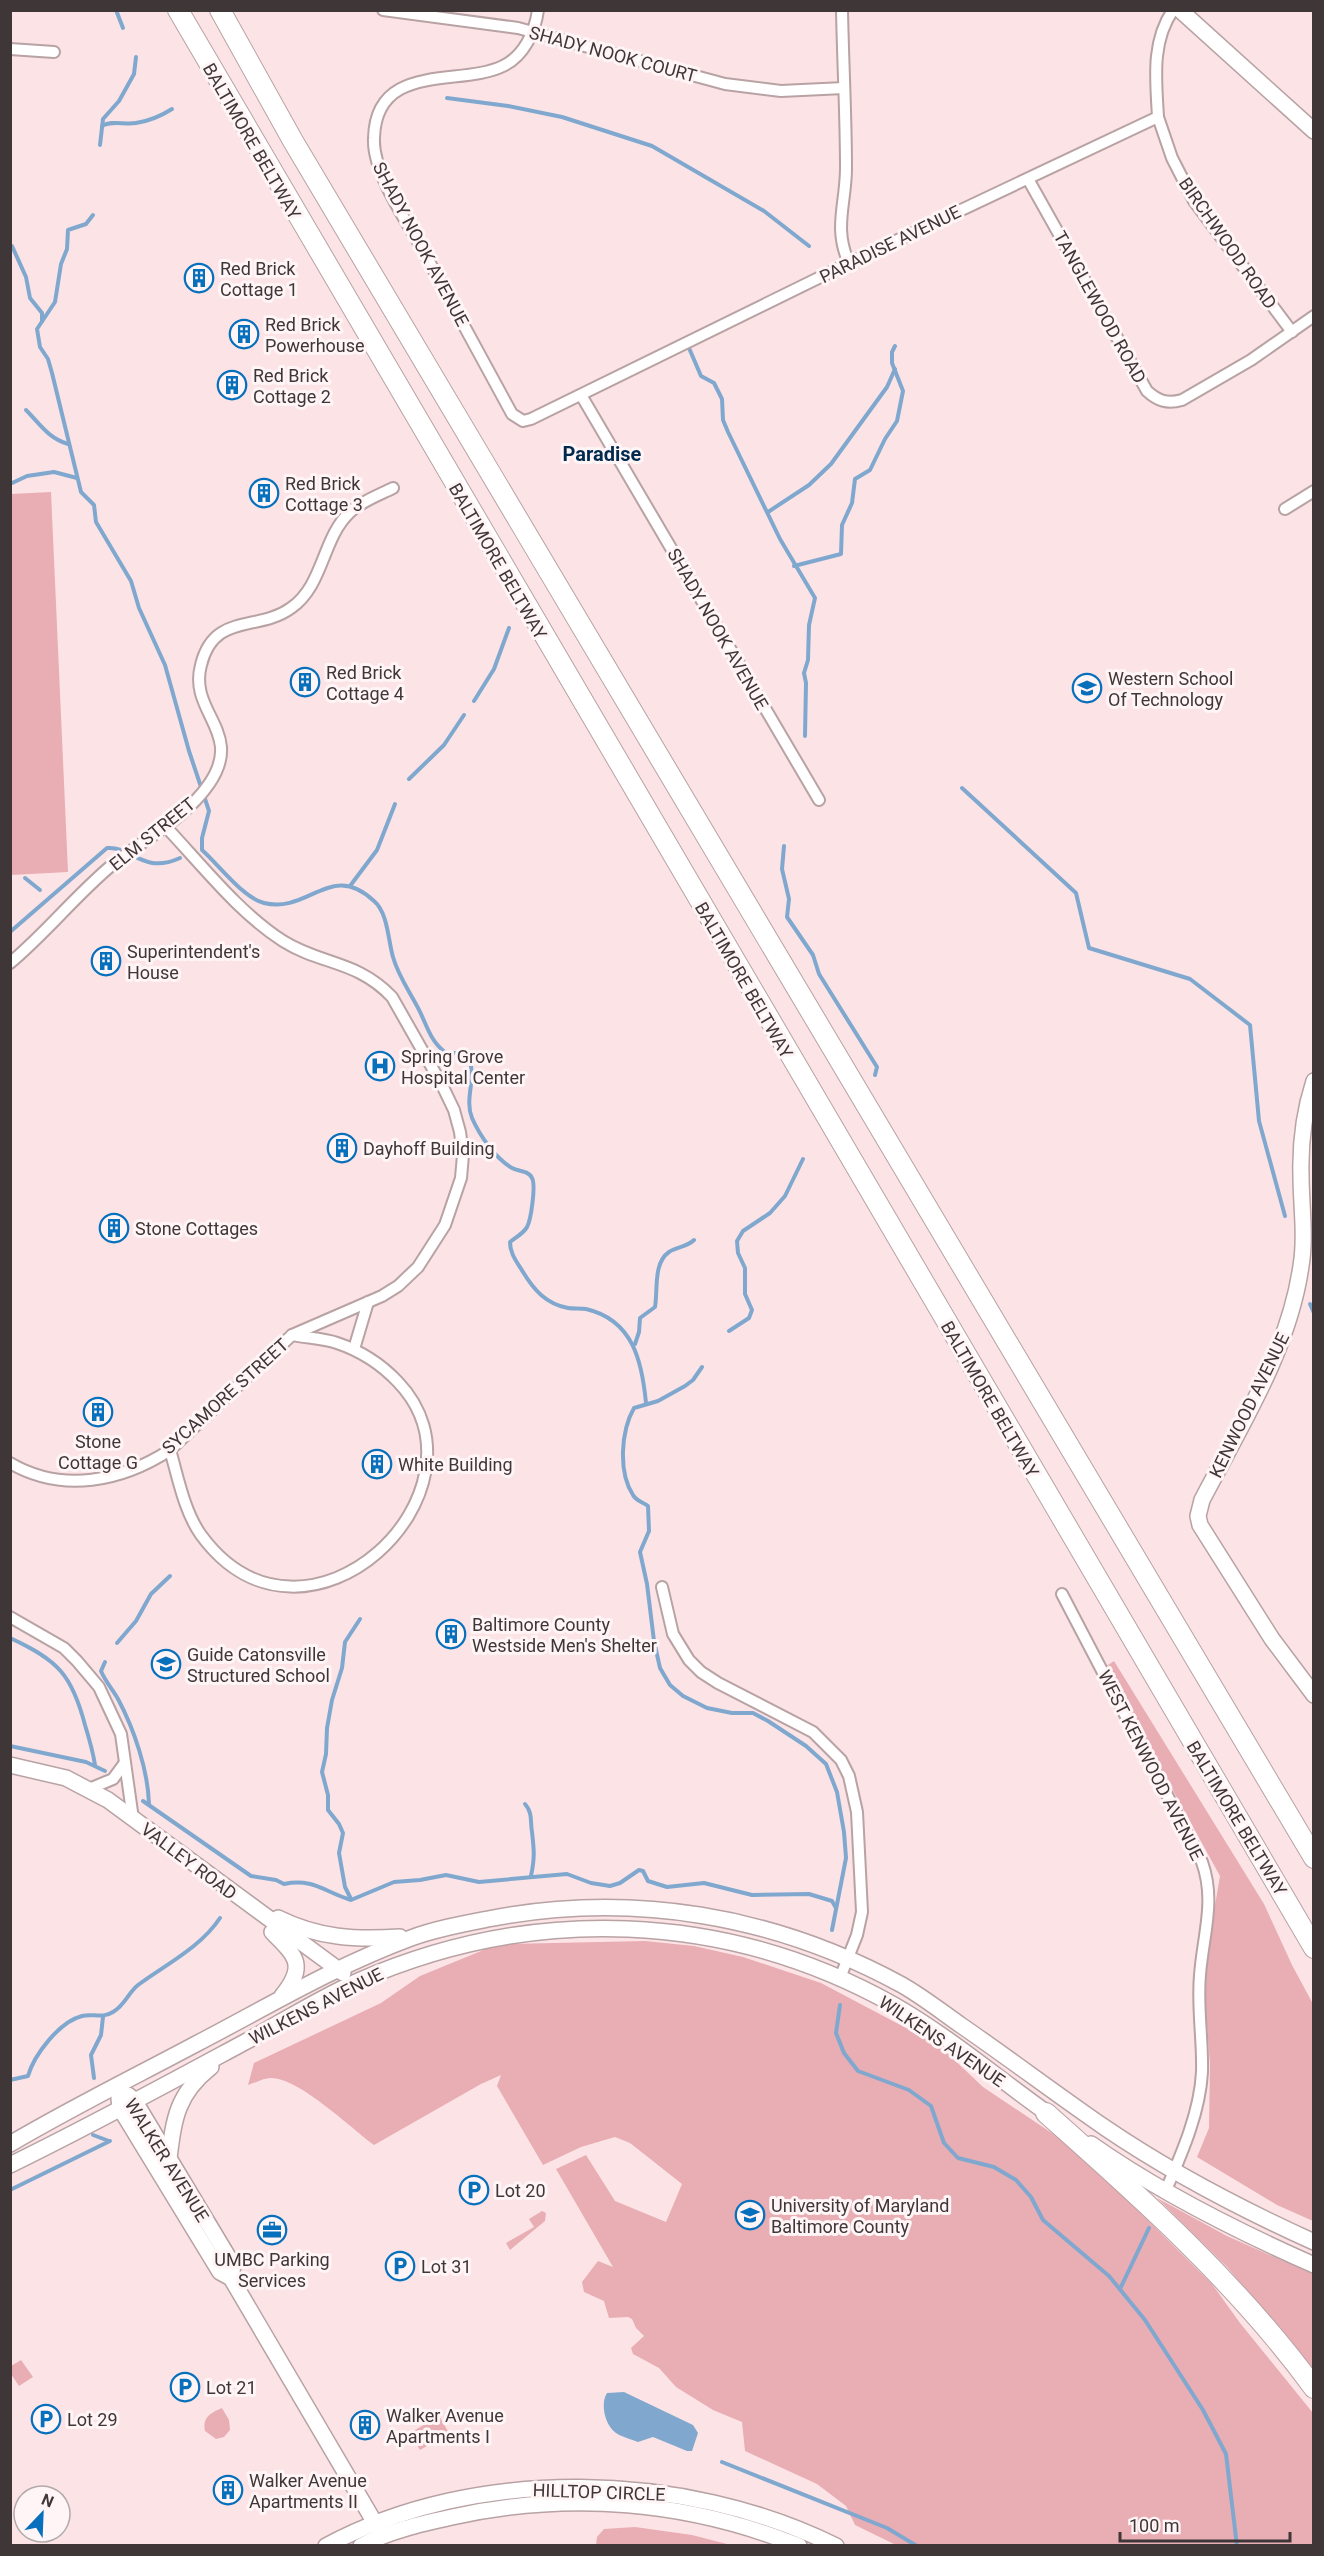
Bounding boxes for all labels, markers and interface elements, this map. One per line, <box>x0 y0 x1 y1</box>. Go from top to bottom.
street label: SHADY NOOK COURT <box>527 22 699 87</box>
street label: BALTIMORE BELTWAY <box>199 59 305 223</box>
street label: SHADY NOOK AVENUE <box>369 158 473 330</box>
street label: BIRCHWOOD ROAD <box>1175 173 1281 313</box>
street label: PARADISE AVENUE <box>816 201 964 287</box>
street label: TANGLEWOOD ROAD <box>1049 227 1151 387</box>
place label: Red Brick Cottage 1 <box>220 258 298 300</box>
building icon: Red Brick Cottage 1 <box>183 262 215 294</box>
place label: Red Brick Powerhouse <box>265 314 365 356</box>
building icon: Red Brick Powerhouse <box>228 318 260 350</box>
place label: Red Brick Cottage 2 <box>253 365 331 407</box>
building icon: Red Brick Cottage 2 <box>216 369 248 401</box>
district label: Paradise <box>563 442 642 466</box>
place label: Red Brick Cottage 3 <box>285 473 363 515</box>
building icon: Red Brick Cottage 3 <box>248 477 280 509</box>
street label: BALTIMORE BELTWAY <box>445 479 551 643</box>
street label: SHADY NOOK AVENUE <box>663 545 773 713</box>
place label: Red Brick Cottage 4 <box>326 662 404 704</box>
building icon: Red Brick Cottage 4 <box>289 666 321 698</box>
place label: Western School Of Technology <box>1108 668 1233 710</box>
school or university icon: Western School Of Technology <box>1071 672 1103 704</box>
street label: ELM STREET <box>105 793 199 875</box>
street label: BALTIMORE BELTWAY <box>691 898 797 1062</box>
place label: Superintendent's House <box>127 941 260 983</box>
building icon: Superintendent's House <box>90 945 122 977</box>
place label: Spring Grove Hospital Center <box>401 1046 525 1088</box>
hospital icon: Spring Grove Hospital Center <box>364 1050 396 1082</box>
building icon: Dayhoff Building <box>326 1132 358 1164</box>
place label: Dayhoff Building <box>363 1138 495 1159</box>
building icon: Stone Cottages <box>98 1212 130 1244</box>
place label: Stone Cottages <box>135 1218 258 1239</box>
street label: BALTIMORE BELTWAY <box>937 1317 1043 1481</box>
street label: KENWOOD AVENUE <box>1205 1329 1293 1481</box>
street label: SYCAMORE STREET <box>158 1334 293 1458</box>
building icon: Stone Cottage G <box>82 1396 114 1428</box>
place label: Stone Cottage G <box>58 1431 138 1473</box>
building icon: White Building <box>361 1448 393 1480</box>
place label: White Building <box>398 1454 513 1475</box>
place label: Baltimore County Westside Men's Shelter <box>472 1614 657 1656</box>
building icon: Baltimore County Westside Men's Shelter <box>435 1618 467 1650</box>
place label: Guide Catonsville Structured School <box>187 1644 330 1686</box>
school or university icon: Guide Catonsville Structured School <box>150 1648 182 1680</box>
street label: WEST KENWOOD AVENUE <box>1094 1666 1208 1864</box>
street label: BALTIMORE BELTWAY <box>1183 1737 1292 1899</box>
street label: VALLEY ROAD <box>137 1818 241 1904</box>
street label: WILKENS AVENUE <box>246 1963 386 2049</box>
street label: WILKENS AVENUE <box>875 1991 1009 2091</box>
street label: WALKER AVENUE <box>121 2094 213 2226</box>
parking icon: Lot 20 <box>458 2174 490 2206</box>
place label: Lot 20 <box>495 2180 546 2201</box>
place label: University of Maryland Baltimore County <box>771 2195 949 2237</box>
school or university icon: University of Maryland Baltimore County <box>734 2199 766 2231</box>
office icon: UMBC Parking Services <box>256 2214 288 2246</box>
place label: UMBC Parking Services <box>214 2249 330 2291</box>
parking icon: Lot 31 <box>384 2250 416 2282</box>
place label: Lot 31 <box>421 2256 472 2277</box>
parking icon: Lot 21 <box>169 2371 201 2403</box>
place label: Lot 21 <box>206 2377 257 2398</box>
parking icon: Lot 29 <box>30 2403 62 2435</box>
place label: Walker Avenue Apartments I <box>386 2405 504 2447</box>
place label: Lot 29 <box>67 2409 118 2430</box>
building icon: Walker Avenue Apartments I <box>349 2409 381 2441</box>
place label: Walker Avenue Apartments II <box>249 2470 367 2512</box>
building icon: Walker Avenue Apartments II <box>212 2474 244 2506</box>
street label: HILLTOP CIRCLE <box>532 2479 666 2505</box>
north arrow <box>12 2484 72 2544</box>
text: N <box>39 2490 57 2512</box>
scale bar <box>1120 2505 1290 2543</box>
text: 100 m <box>1129 2515 1180 2536</box>

